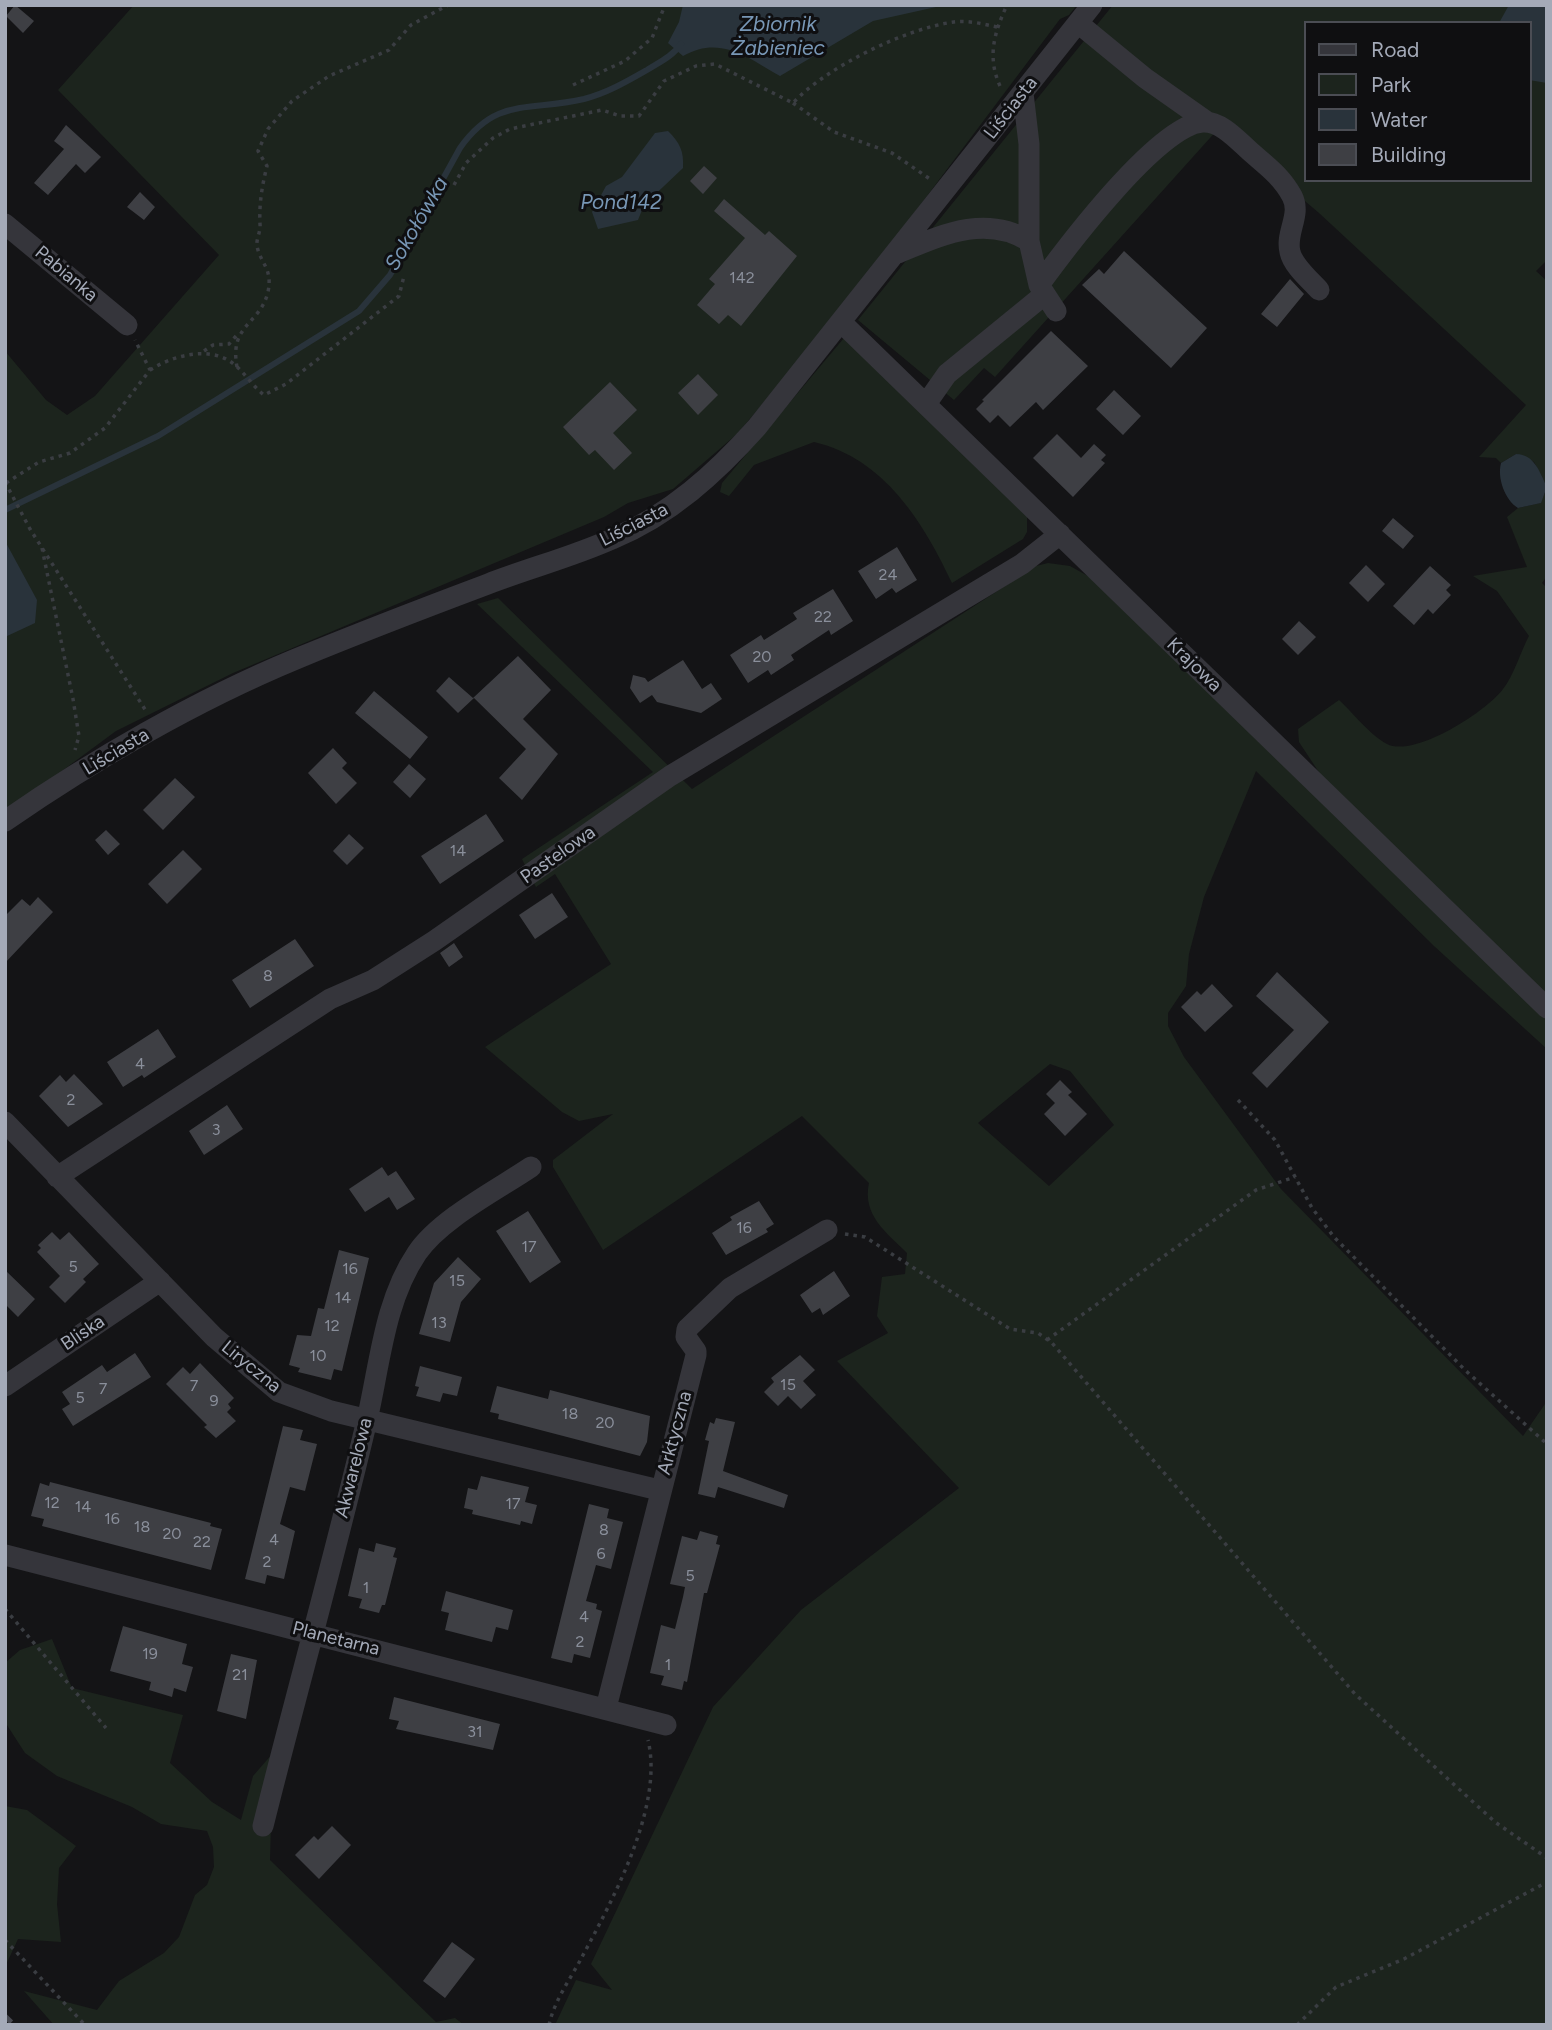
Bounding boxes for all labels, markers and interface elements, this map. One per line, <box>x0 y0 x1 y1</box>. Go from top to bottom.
water label: Zbiornik Żabieniec <box>731 12 825 62</box>
legend <box>1304 21 1531 182</box>
text: Road <box>1371 37 1419 62</box>
street label: Liściasta <box>979 72 1043 144</box>
text: Park <box>1371 72 1411 97</box>
text: Water <box>1371 107 1427 132</box>
text: Building <box>1371 142 1446 167</box>
water label: Sokołówka <box>380 173 454 275</box>
water label: Pond142 <box>580 190 662 216</box>
street label: Pabianka <box>30 241 102 307</box>
house number: 142 <box>729 268 755 288</box>
street label: Liściasta <box>596 498 672 552</box>
house number: 24 <box>879 565 897 585</box>
house number: 22 <box>814 607 832 627</box>
street label: Krajowa <box>1162 633 1226 697</box>
house number: 20 <box>752 647 772 667</box>
street label: Liściasta <box>79 723 153 781</box>
street label: Pastelowa <box>516 821 600 889</box>
house number: 14 <box>450 841 466 861</box>
house number: 8 <box>263 966 273 986</box>
house number: 4 <box>135 1054 145 1074</box>
house number: 2 <box>67 1090 75 1110</box>
house number: 3 <box>212 1120 220 1140</box>
house number: 16 <box>736 1218 752 1238</box>
house number: 17 <box>521 1237 537 1257</box>
house number: 5 <box>68 1257 78 1277</box>
house number: 16 <box>342 1259 358 1279</box>
house number: 15 <box>449 1271 465 1291</box>
house number: 14 <box>335 1288 351 1308</box>
street label: Bliska <box>57 1310 109 1356</box>
house number: 13 <box>431 1313 447 1333</box>
house number: 12 <box>324 1316 340 1336</box>
street label: Liryczna <box>216 1336 286 1398</box>
house number: 10 <box>310 1346 326 1366</box>
house number: 15 <box>780 1375 796 1395</box>
house number: 7 <box>190 1376 198 1396</box>
house number: 7 <box>99 1379 107 1399</box>
house number: 5 <box>75 1388 85 1408</box>
street label: Arktyczna <box>653 1389 697 1477</box>
house number: 9 <box>209 1391 219 1411</box>
house number: 18 <box>562 1404 578 1424</box>
house number: 20 <box>595 1413 615 1433</box>
street label: Akwarelowa <box>331 1415 377 1521</box>
house number: 12 <box>44 1493 60 1513</box>
house number: 17 <box>505 1494 521 1514</box>
house number: 14 <box>75 1497 91 1517</box>
house number: 16 <box>104 1509 120 1529</box>
house number: 18 <box>134 1517 150 1537</box>
house number: 8 <box>599 1520 609 1540</box>
house number: 20 <box>162 1524 182 1544</box>
house number: 4 <box>269 1530 279 1550</box>
house number: 22 <box>193 1532 211 1552</box>
house number: 6 <box>596 1544 606 1564</box>
house number: 2 <box>263 1552 271 1572</box>
house number: 5 <box>685 1566 695 1586</box>
house number: 1 <box>363 1578 369 1598</box>
house number: 4 <box>579 1607 589 1627</box>
street label: Planetarna <box>290 1617 382 1661</box>
house number: 2 <box>576 1632 584 1652</box>
house number: 19 <box>142 1644 158 1664</box>
house number: 1 <box>665 1655 671 1675</box>
house number: 21 <box>232 1665 248 1685</box>
house number: 31 <box>467 1722 483 1742</box>

